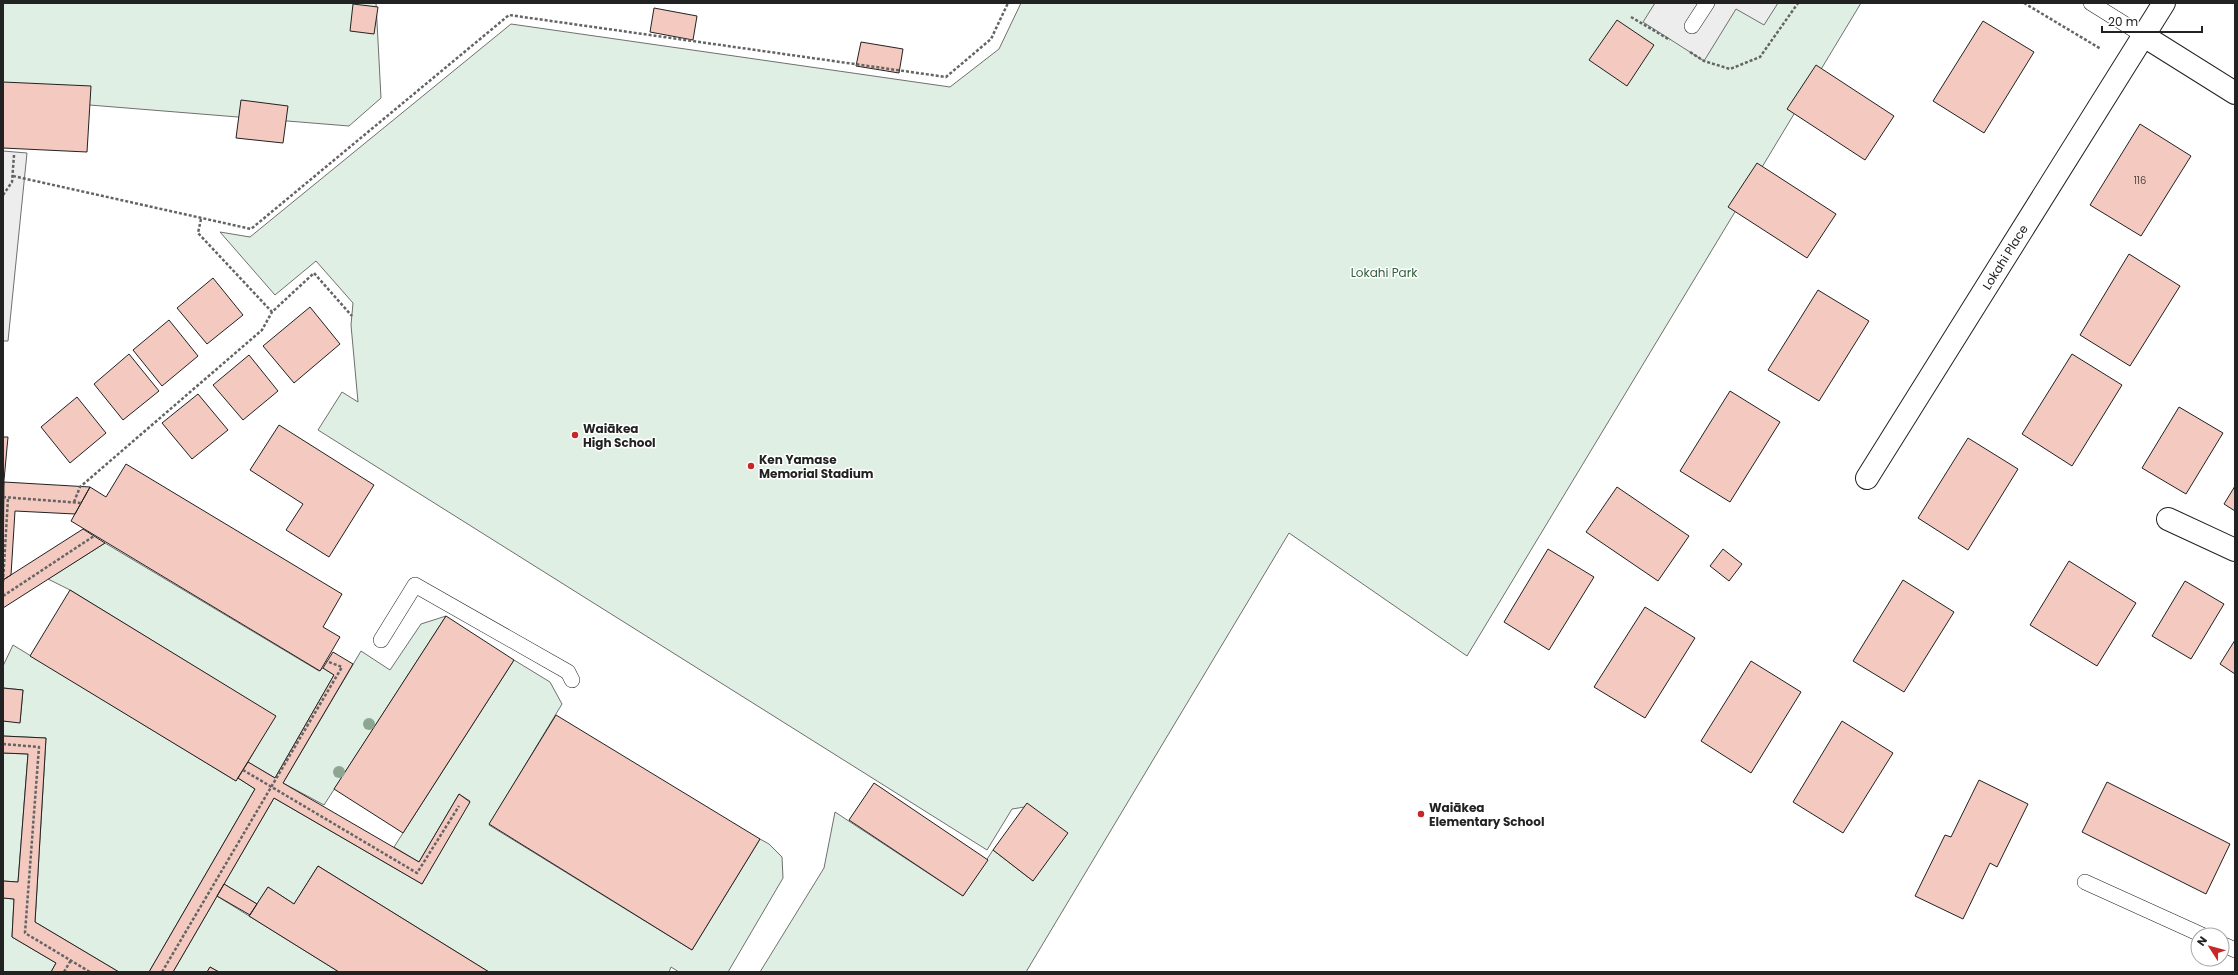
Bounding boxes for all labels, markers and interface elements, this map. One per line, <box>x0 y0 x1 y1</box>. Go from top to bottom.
scale bar <box>2102 8 2202 34</box>
text: 20 m <box>2108 13 2138 30</box>
house number: 116 <box>2134 173 2146 188</box>
street label: Lokahi Place <box>1978 221 2032 293</box>
park label: Lokahi Park <box>1351 264 1418 281</box>
place label: Waiākea High School <box>583 420 656 451</box>
marker: Waiākea High School <box>570 430 580 440</box>
place label: Ken Yamase Memorial Stadium <box>759 451 874 482</box>
marker: Ken Yamase Memorial Stadium <box>746 461 756 471</box>
place label: Waiākea Elementary School <box>1429 799 1544 830</box>
marker: Waiākea Elementary School <box>1416 809 1426 819</box>
north arrow <box>2190 927 2230 967</box>
text: N <box>2193 933 2211 949</box>

